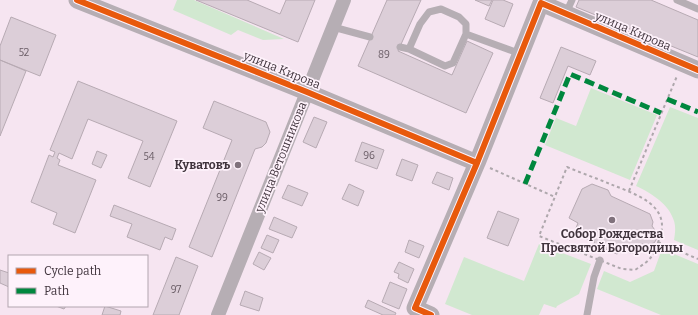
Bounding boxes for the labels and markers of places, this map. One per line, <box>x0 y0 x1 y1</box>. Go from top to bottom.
place label: Куватовъ <box>174 158 230 172</box>
marker: Куватовъ <box>233 160 243 170</box>
marker: Собор Рождества Пресвятой Богородицы <box>607 215 617 225</box>
place label: Собор Рождества Пресвятой Богородицы <box>541 227 683 255</box>

